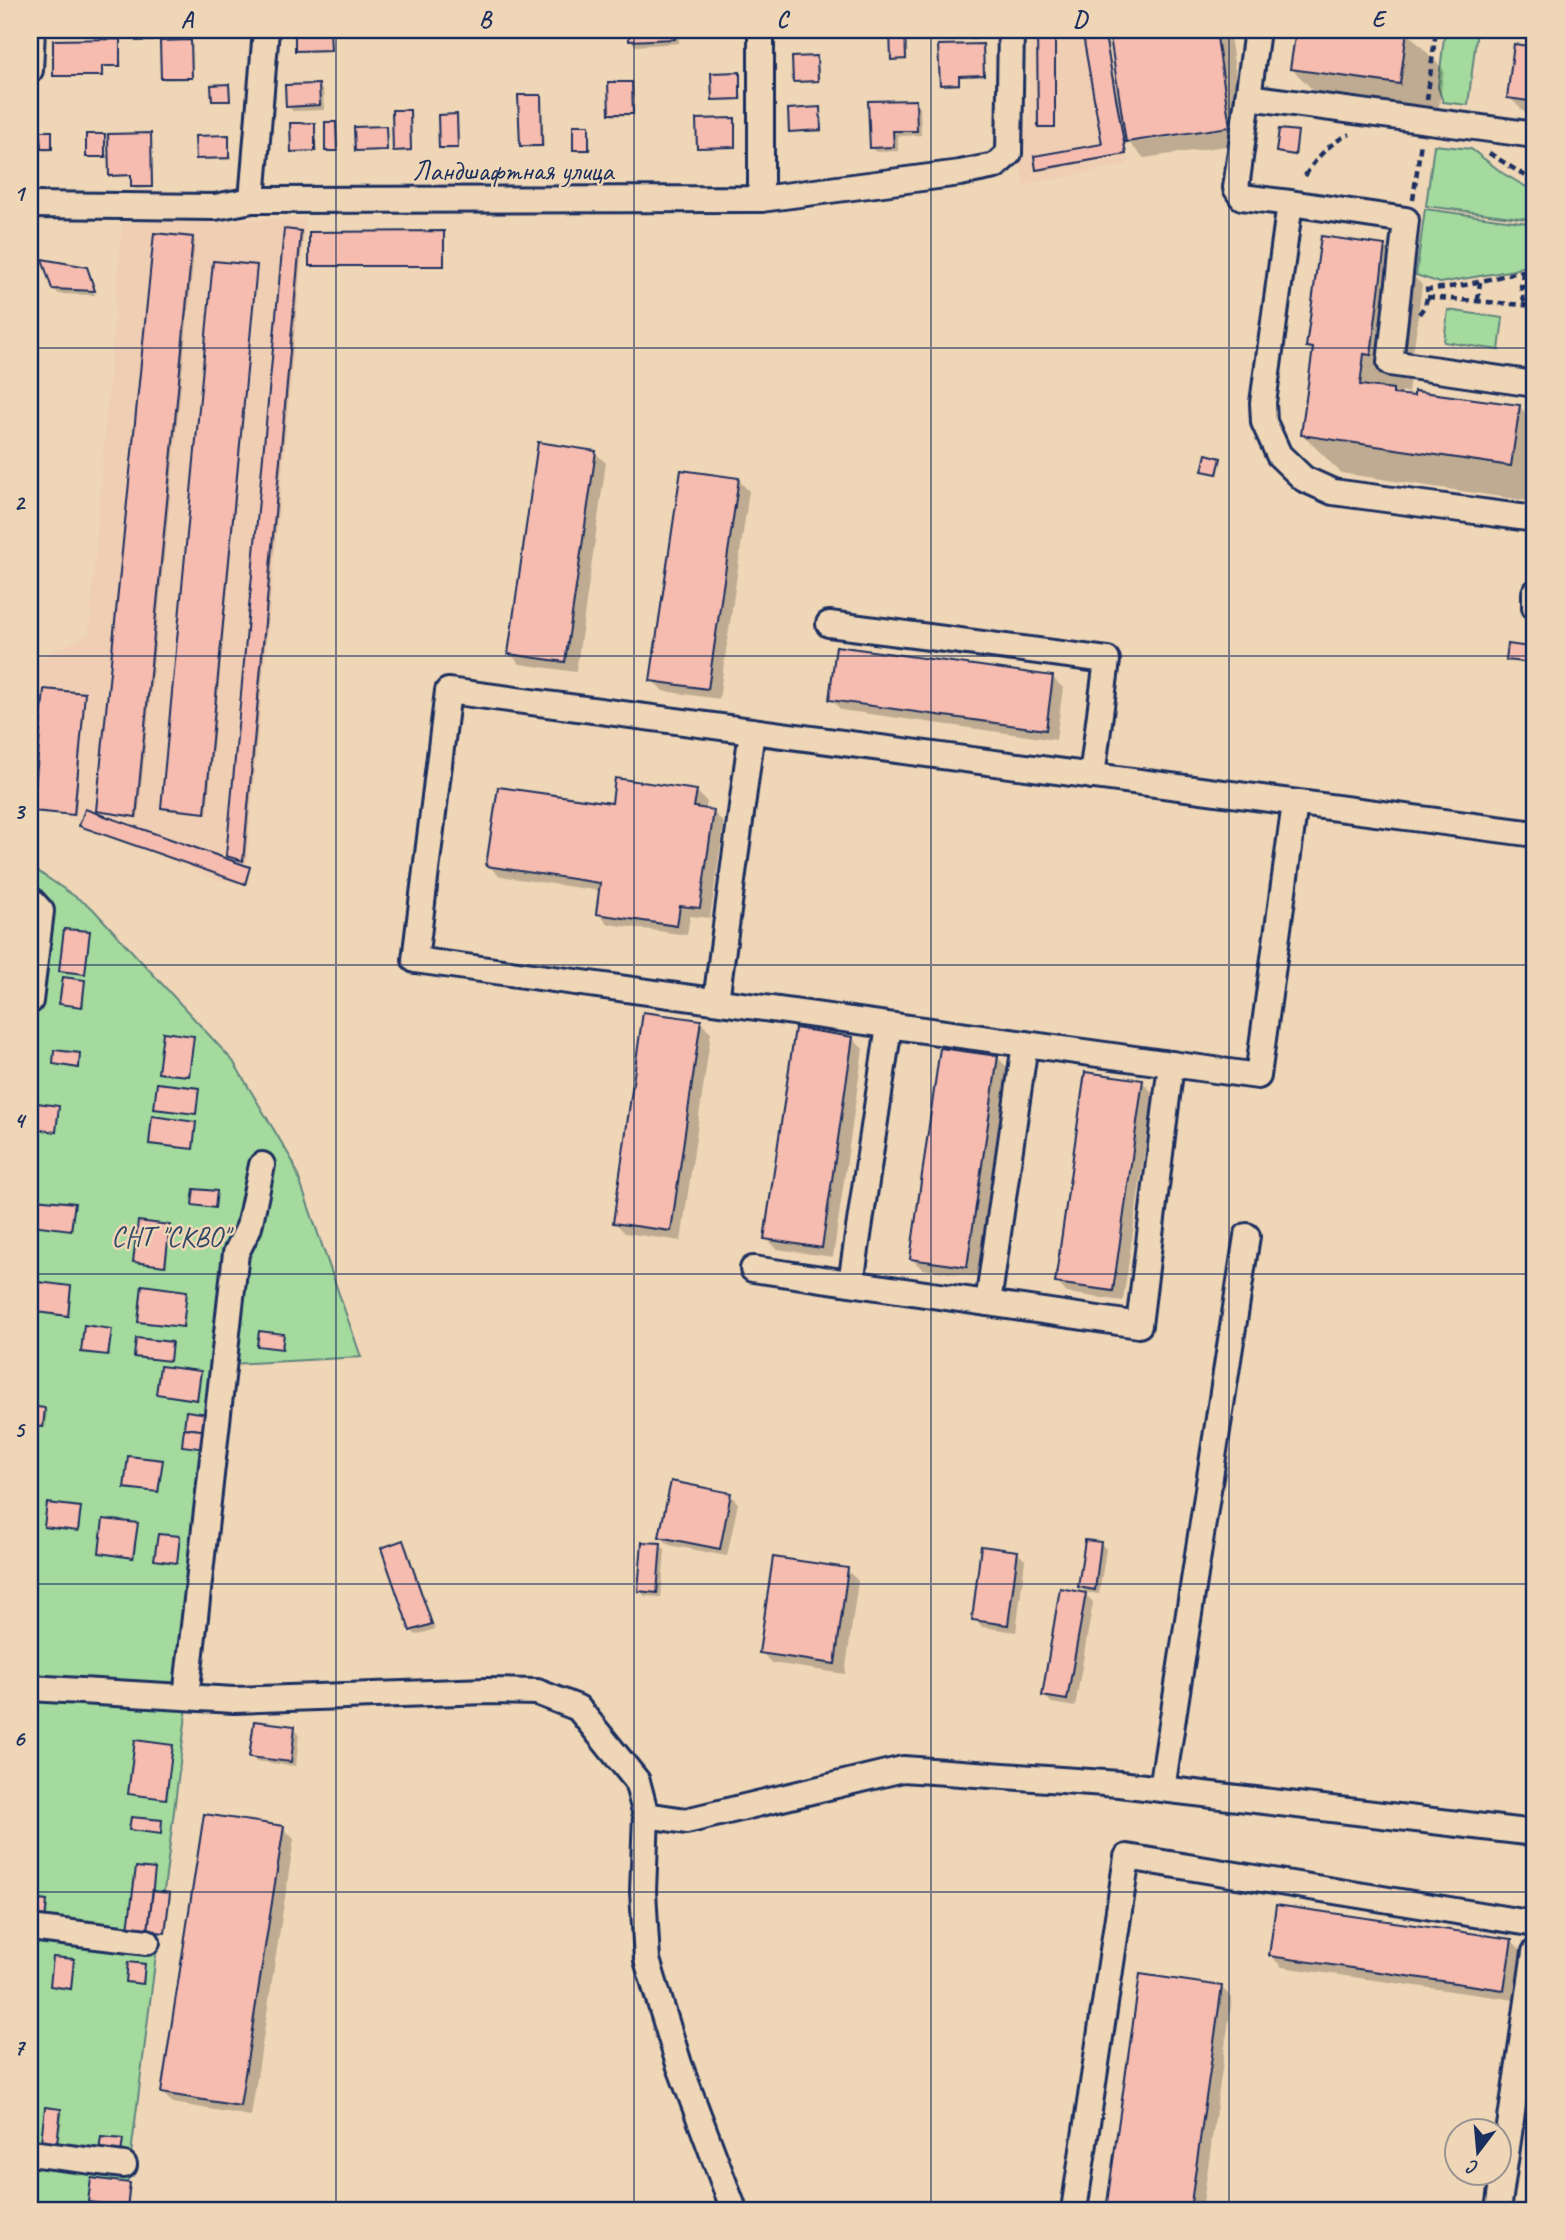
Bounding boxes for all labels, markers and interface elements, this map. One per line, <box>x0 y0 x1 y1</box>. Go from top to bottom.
text: A <box>181 5 195 34</box>
text: B <box>479 5 493 34</box>
text: C <box>777 5 791 34</box>
text: D <box>1073 5 1089 34</box>
text: E <box>1372 5 1388 34</box>
street label: Ландшафтная улица <box>413 153 615 188</box>
text: 1 <box>14 179 27 208</box>
text: 2 <box>14 488 27 517</box>
text: 3 <box>14 797 27 826</box>
text: 4 <box>14 1106 27 1135</box>
park label: СНТ "СКВО" <box>111 1219 234 1254</box>
text: 5 <box>14 1415 26 1444</box>
text: 6 <box>14 1724 27 1753</box>
text: 7 <box>14 2033 27 2062</box>
north arrow <box>1442 2118 1512 2188</box>
text: С <box>1463 2154 1481 2180</box>

